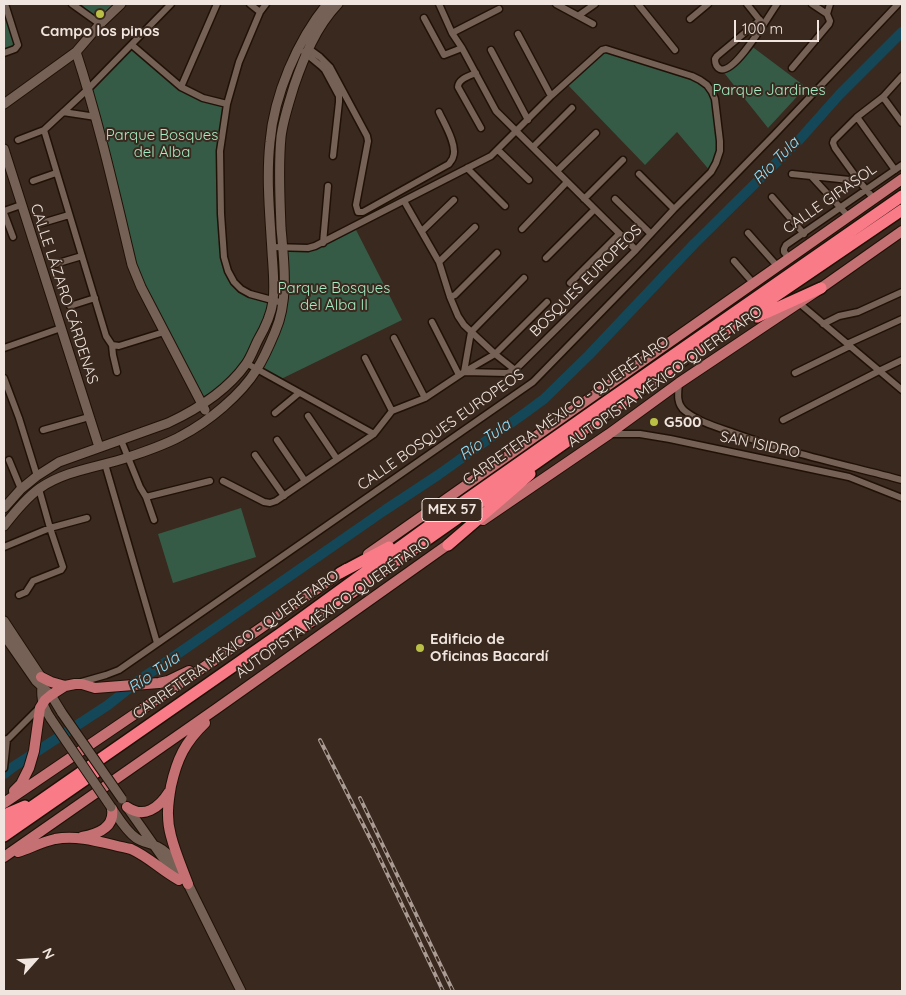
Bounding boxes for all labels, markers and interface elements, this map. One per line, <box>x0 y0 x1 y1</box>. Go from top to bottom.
marker: Campo los pinos <box>94 8 106 20</box>
scale bar <box>736 10 821 42</box>
text: 100 m <box>742 19 783 38</box>
place label: Campo los pinos <box>41 22 159 40</box>
park label: Parque Jardines <box>712 81 826 99</box>
park label: Parque Bosques del Alba <box>106 126 218 161</box>
water label: Río Tula <box>749 133 803 189</box>
street label: CALLE GIRASOL <box>780 160 880 238</box>
street label: CALLE LÁZARO CÁRDENAS <box>26 202 102 386</box>
street label: BOSQUES EUROPEOS <box>526 221 646 341</box>
park label: Parque Bosques del Alba II <box>278 279 390 314</box>
street label: AUTOPISTA MÉXICO-QUERÉTARO <box>564 303 766 451</box>
street label: CARRETERA MÉXICO - QUERÉTARO <box>459 333 673 489</box>
street label: CALLE BOSQUES EUROPEOS <box>354 366 528 494</box>
place label: G500 <box>664 413 701 431</box>
water label: Río Tula <box>456 415 514 465</box>
marker: G500 <box>648 416 660 428</box>
street label: SAN ISIDRO <box>718 428 802 462</box>
road number: MEX 57 <box>422 498 482 522</box>
street label: AUTOPISTA MÉXICO-QUERÉTARO <box>232 534 434 682</box>
street label: CARRETERA MÉXICO - QUERÉTARO <box>129 567 343 723</box>
place label: Edificio de Oficinas Bacardí <box>430 630 548 665</box>
marker: Edificio de Oficinas Bacardí <box>414 642 426 654</box>
water label: Río Tula <box>125 648 183 698</box>
north arrow <box>10 935 60 985</box>
text: N <box>38 945 59 962</box>

